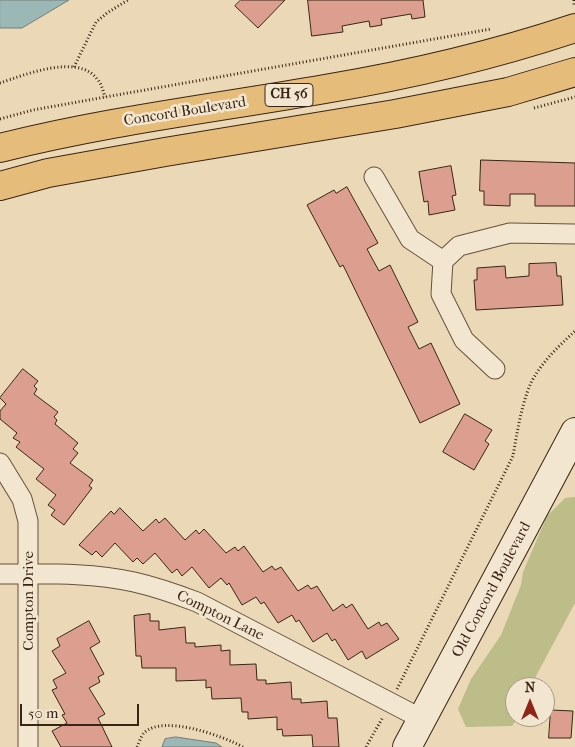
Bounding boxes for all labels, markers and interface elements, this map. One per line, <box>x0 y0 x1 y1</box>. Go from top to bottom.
road number: CH 56 <box>265 84 313 106</box>
street label: Concord Boulevard <box>123 93 247 131</box>
street label: Old Concord Boulevard <box>449 519 535 661</box>
street label: Compton Drive <box>20 551 38 651</box>
street label: Compton Lane <box>173 587 267 645</box>
north arrow <box>505 677 555 727</box>
text: N <box>525 679 535 696</box>
scale bar <box>22 694 141 726</box>
text: 50 m <box>28 704 58 722</box>

